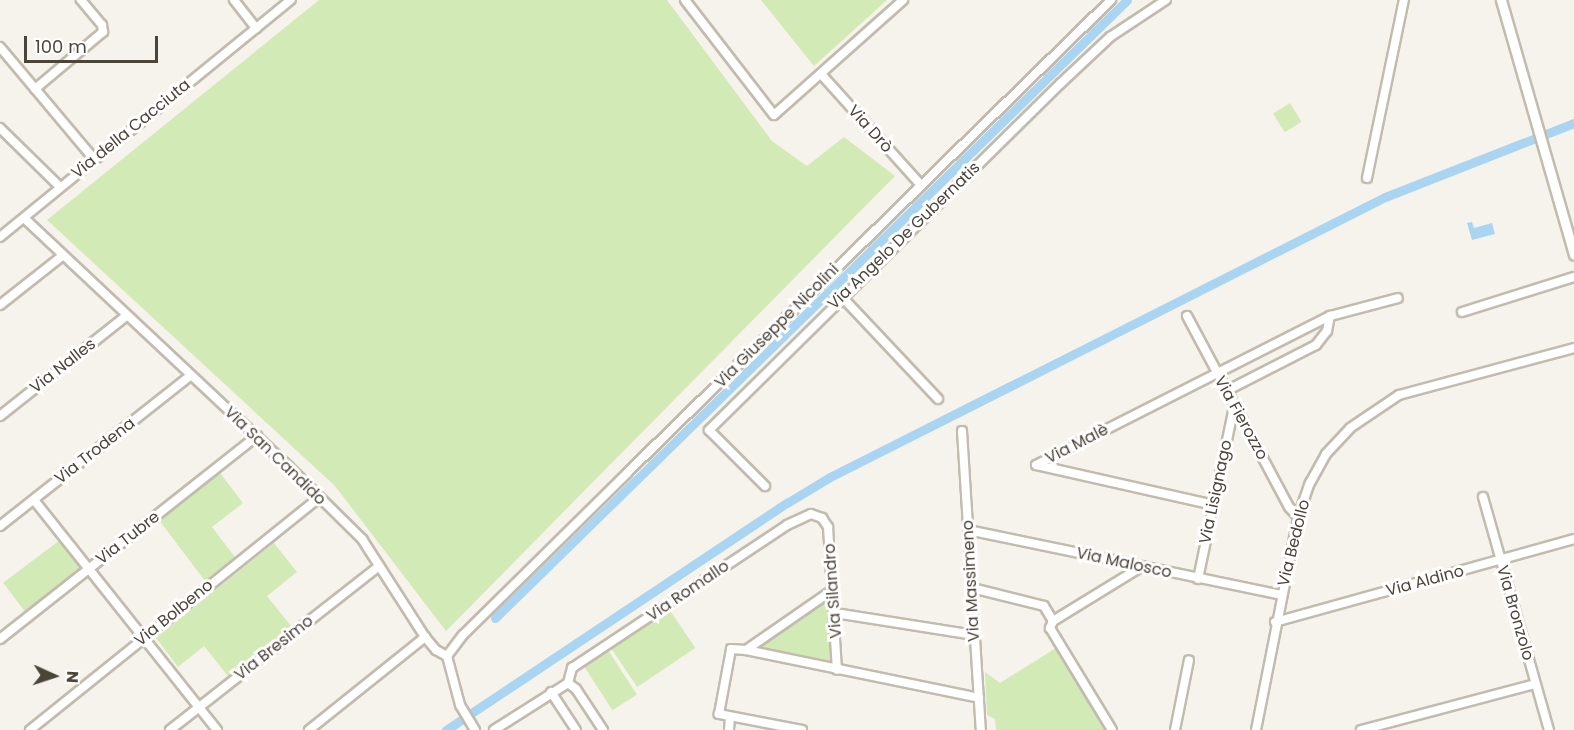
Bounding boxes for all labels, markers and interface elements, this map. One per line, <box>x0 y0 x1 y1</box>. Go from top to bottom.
scale bar <box>27 24 160 62</box>
text: 100 m <box>35 34 87 59</box>
street label: Via della Cacciuta <box>68 75 194 183</box>
street label: Via Drò <box>844 101 896 157</box>
street label: Via Angelo De Gubernatis <box>824 158 984 314</box>
street label: Via Giuseppe Nicolini <box>711 260 843 392</box>
street label: Via Nalles <box>26 334 100 398</box>
street label: Via Fierozzo <box>1210 373 1272 463</box>
street label: Via San Candido <box>220 403 330 509</box>
street label: Via Trodena <box>51 414 139 488</box>
street label: Via Malè <box>1042 420 1112 468</box>
street label: Via Lisignago <box>1196 438 1236 546</box>
street label: Via Bedollo <box>1274 498 1314 588</box>
street label: Via Tubre <box>92 507 164 569</box>
street label: Via Massimeno <box>958 520 984 642</box>
street label: Via Silandro <box>820 543 846 639</box>
street label: Via Malosco <box>1075 544 1173 582</box>
street label: Via Romallo <box>643 556 733 626</box>
street label: Via Aldino <box>1384 561 1466 601</box>
street label: Via Bronzolo <box>1492 563 1538 663</box>
street label: Via Bolbeno <box>131 576 217 650</box>
street label: Via Bresimo <box>231 611 317 685</box>
north arrow <box>24 646 84 706</box>
text: N <box>61 670 84 684</box>

